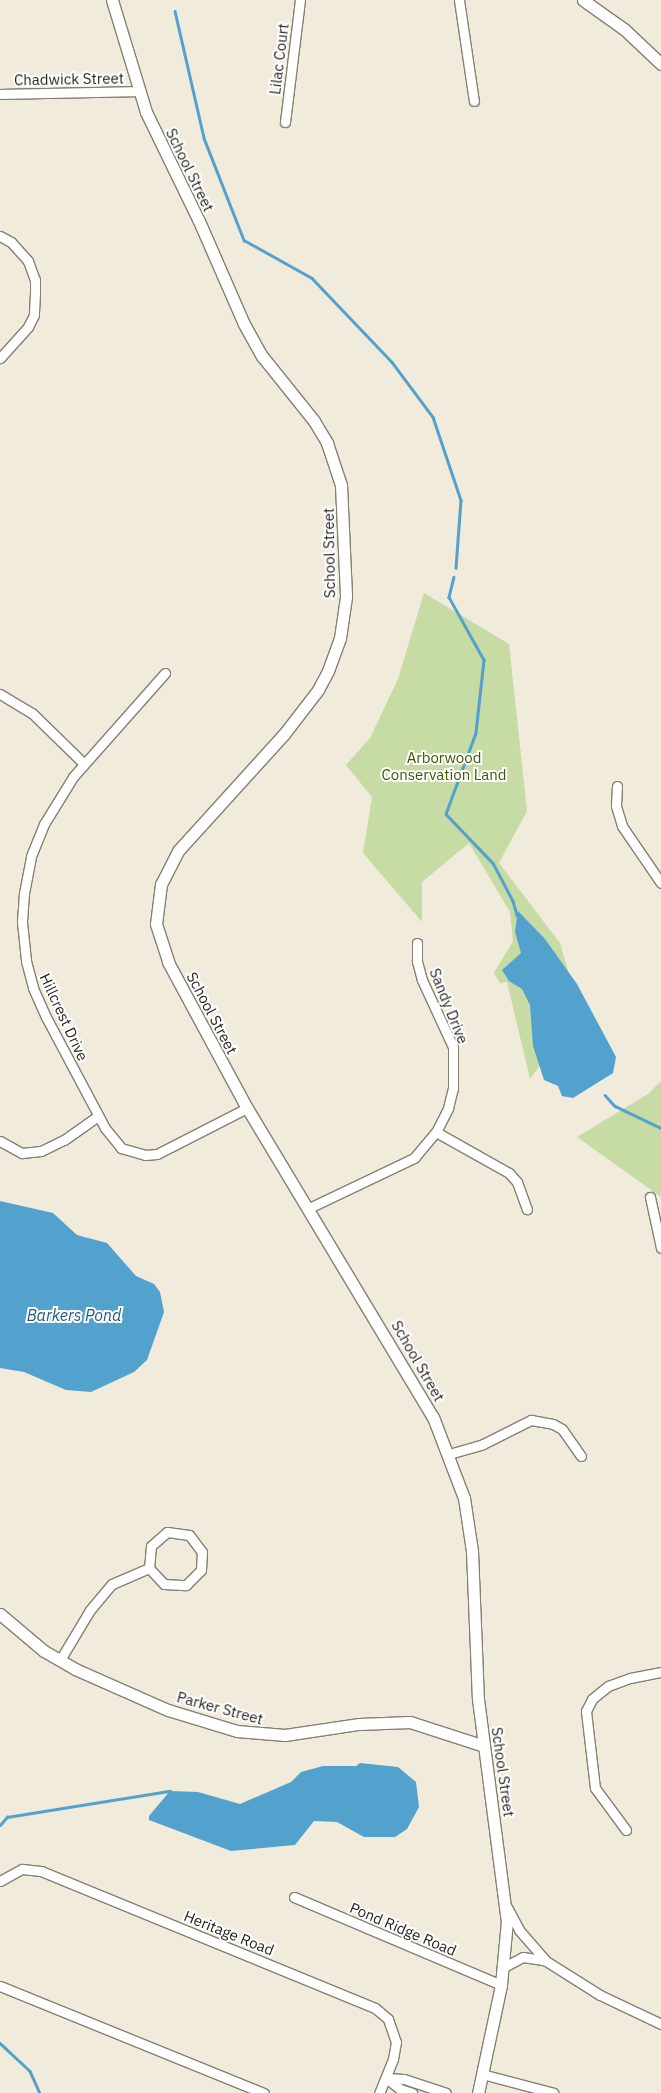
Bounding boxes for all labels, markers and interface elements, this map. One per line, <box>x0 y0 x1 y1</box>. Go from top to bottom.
street label: Lilac Court <box>266 22 292 96</box>
street label: Chadwick Street <box>14 69 124 89</box>
street label: School Street <box>162 125 218 215</box>
street label: School Street <box>319 508 339 598</box>
park label: Arborwood Conservation Land <box>382 748 506 783</box>
street label: Sandy Drive <box>426 966 472 1046</box>
street label: School Street <box>183 969 241 1057</box>
street label: Hillcrest Drive <box>36 970 92 1064</box>
water label: Barkers Pond <box>27 1305 121 1325</box>
street label: School Street <box>388 1317 448 1405</box>
street label: Parker Street <box>175 1688 265 1728</box>
street label: School Street <box>488 1726 518 1818</box>
street label: Pond Ridge Road <box>347 1898 459 1960</box>
street label: Heritage Road <box>181 1907 277 1959</box>

